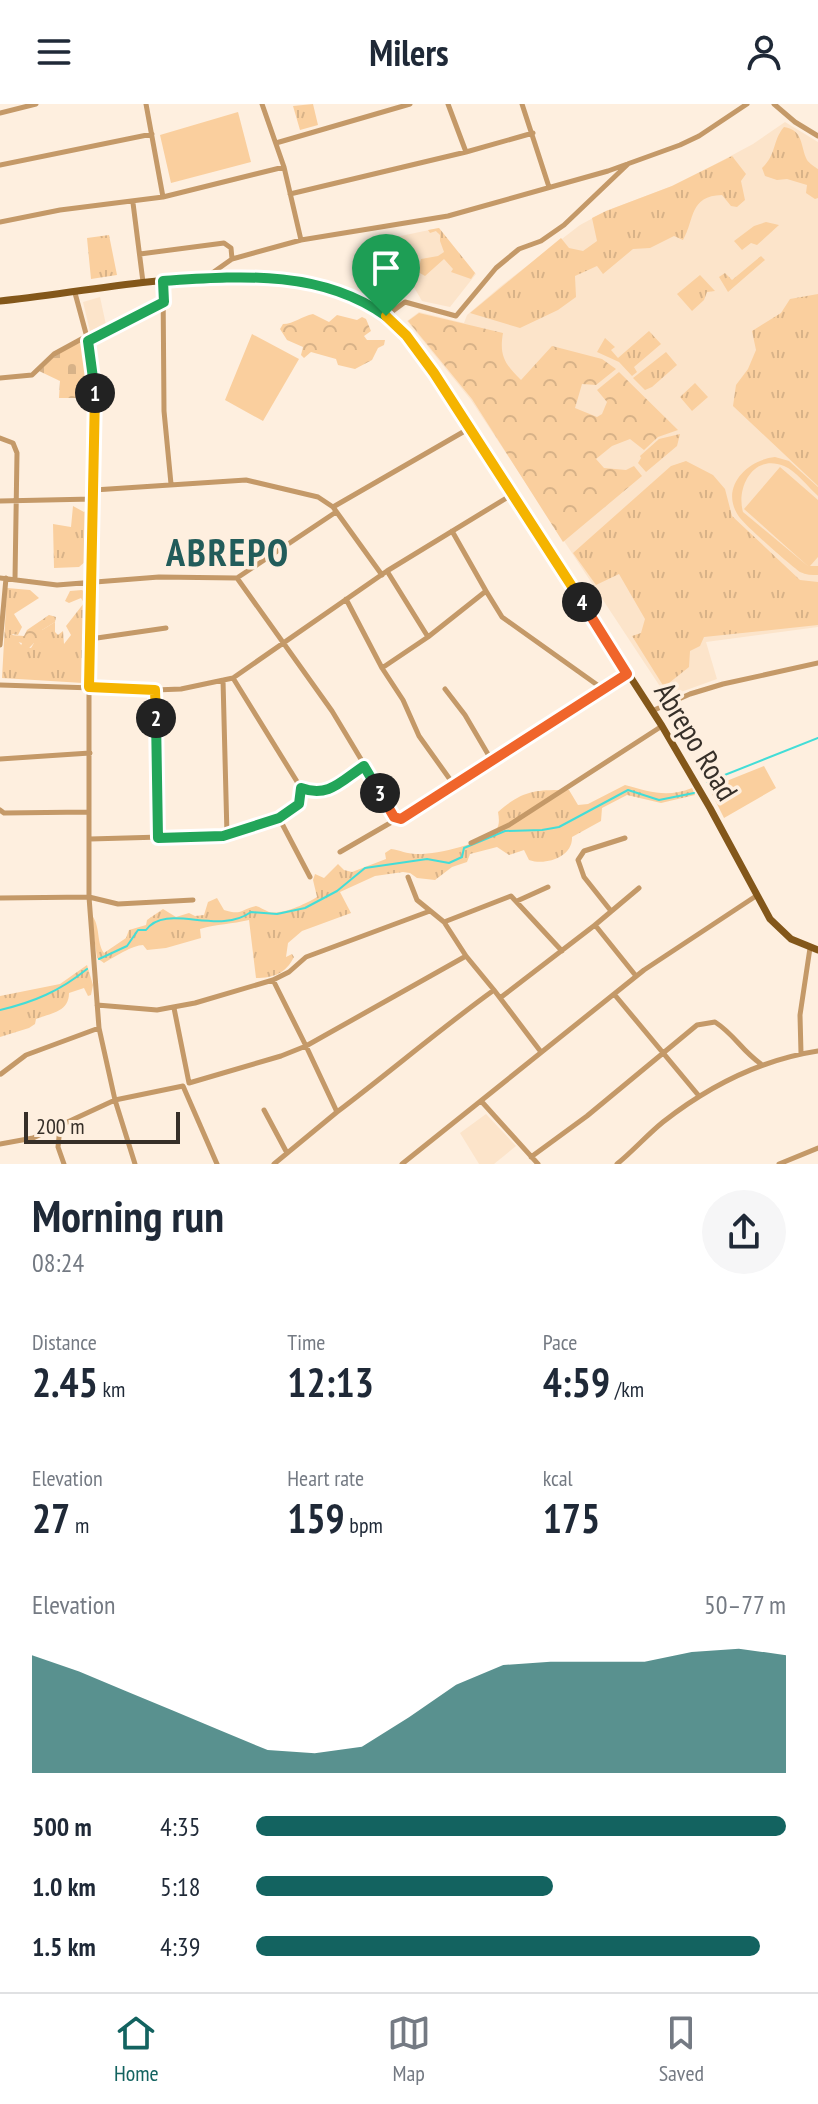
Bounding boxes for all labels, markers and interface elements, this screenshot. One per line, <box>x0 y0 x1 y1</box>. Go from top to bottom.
text: Milers <box>369 29 449 76</box>
icon: menu <box>32 30 76 74</box>
icon: person <box>742 30 786 74</box>
pin <box>352 234 420 316</box>
icon: arrive <box>364 246 408 290</box>
pin: 1 <box>75 373 115 413</box>
text: 1 <box>90 379 100 407</box>
district label: ABREPO <box>165 527 290 576</box>
pin: 4 <box>562 582 602 622</box>
text: 4 <box>577 588 587 616</box>
street label: Abrepo Road <box>646 675 748 807</box>
pin: 2 <box>136 698 176 738</box>
text: 2 <box>151 704 161 732</box>
pin: 3 <box>360 773 400 813</box>
text: 3 <box>375 779 385 807</box>
scale bar <box>24 1108 180 1144</box>
text: 200 m <box>36 1112 85 1140</box>
text: Morning run <box>32 1187 224 1244</box>
button: share <box>702 1190 786 1274</box>
text: 08:24 <box>32 1246 84 1279</box>
text: Distance <box>32 1328 97 1356</box>
text: Time <box>287 1328 325 1356</box>
text: Pace <box>543 1328 577 1356</box>
text: 2.45 <box>32 1356 98 1408</box>
text: 12:13 <box>287 1356 374 1408</box>
text: 4:59 <box>543 1356 610 1408</box>
text: km <box>98 1375 125 1403</box>
text: /km <box>610 1375 644 1403</box>
text: Elevation <box>32 1464 103 1492</box>
text: Heart rate <box>287 1464 364 1492</box>
text: kcal <box>543 1464 573 1492</box>
text: 27 <box>32 1492 70 1544</box>
text: 159 <box>287 1492 345 1544</box>
text: 175 <box>543 1492 600 1544</box>
text: m <box>70 1511 89 1539</box>
text: bpm <box>345 1511 383 1539</box>
text: Elevation <box>32 1588 115 1621</box>
text: 50–77 m <box>704 1588 786 1621</box>
text: 500 m <box>32 1810 92 1843</box>
text: 4:35 <box>160 1810 200 1843</box>
text: 1.0 km <box>32 1870 96 1903</box>
text: 5:18 <box>160 1870 200 1903</box>
text: 1.5 km <box>32 1930 96 1963</box>
text: 4:39 <box>160 1930 200 1963</box>
tab: Home <box>114 2011 159 2087</box>
tab: Map <box>387 2011 431 2087</box>
tab: Saved <box>659 2011 704 2087</box>

